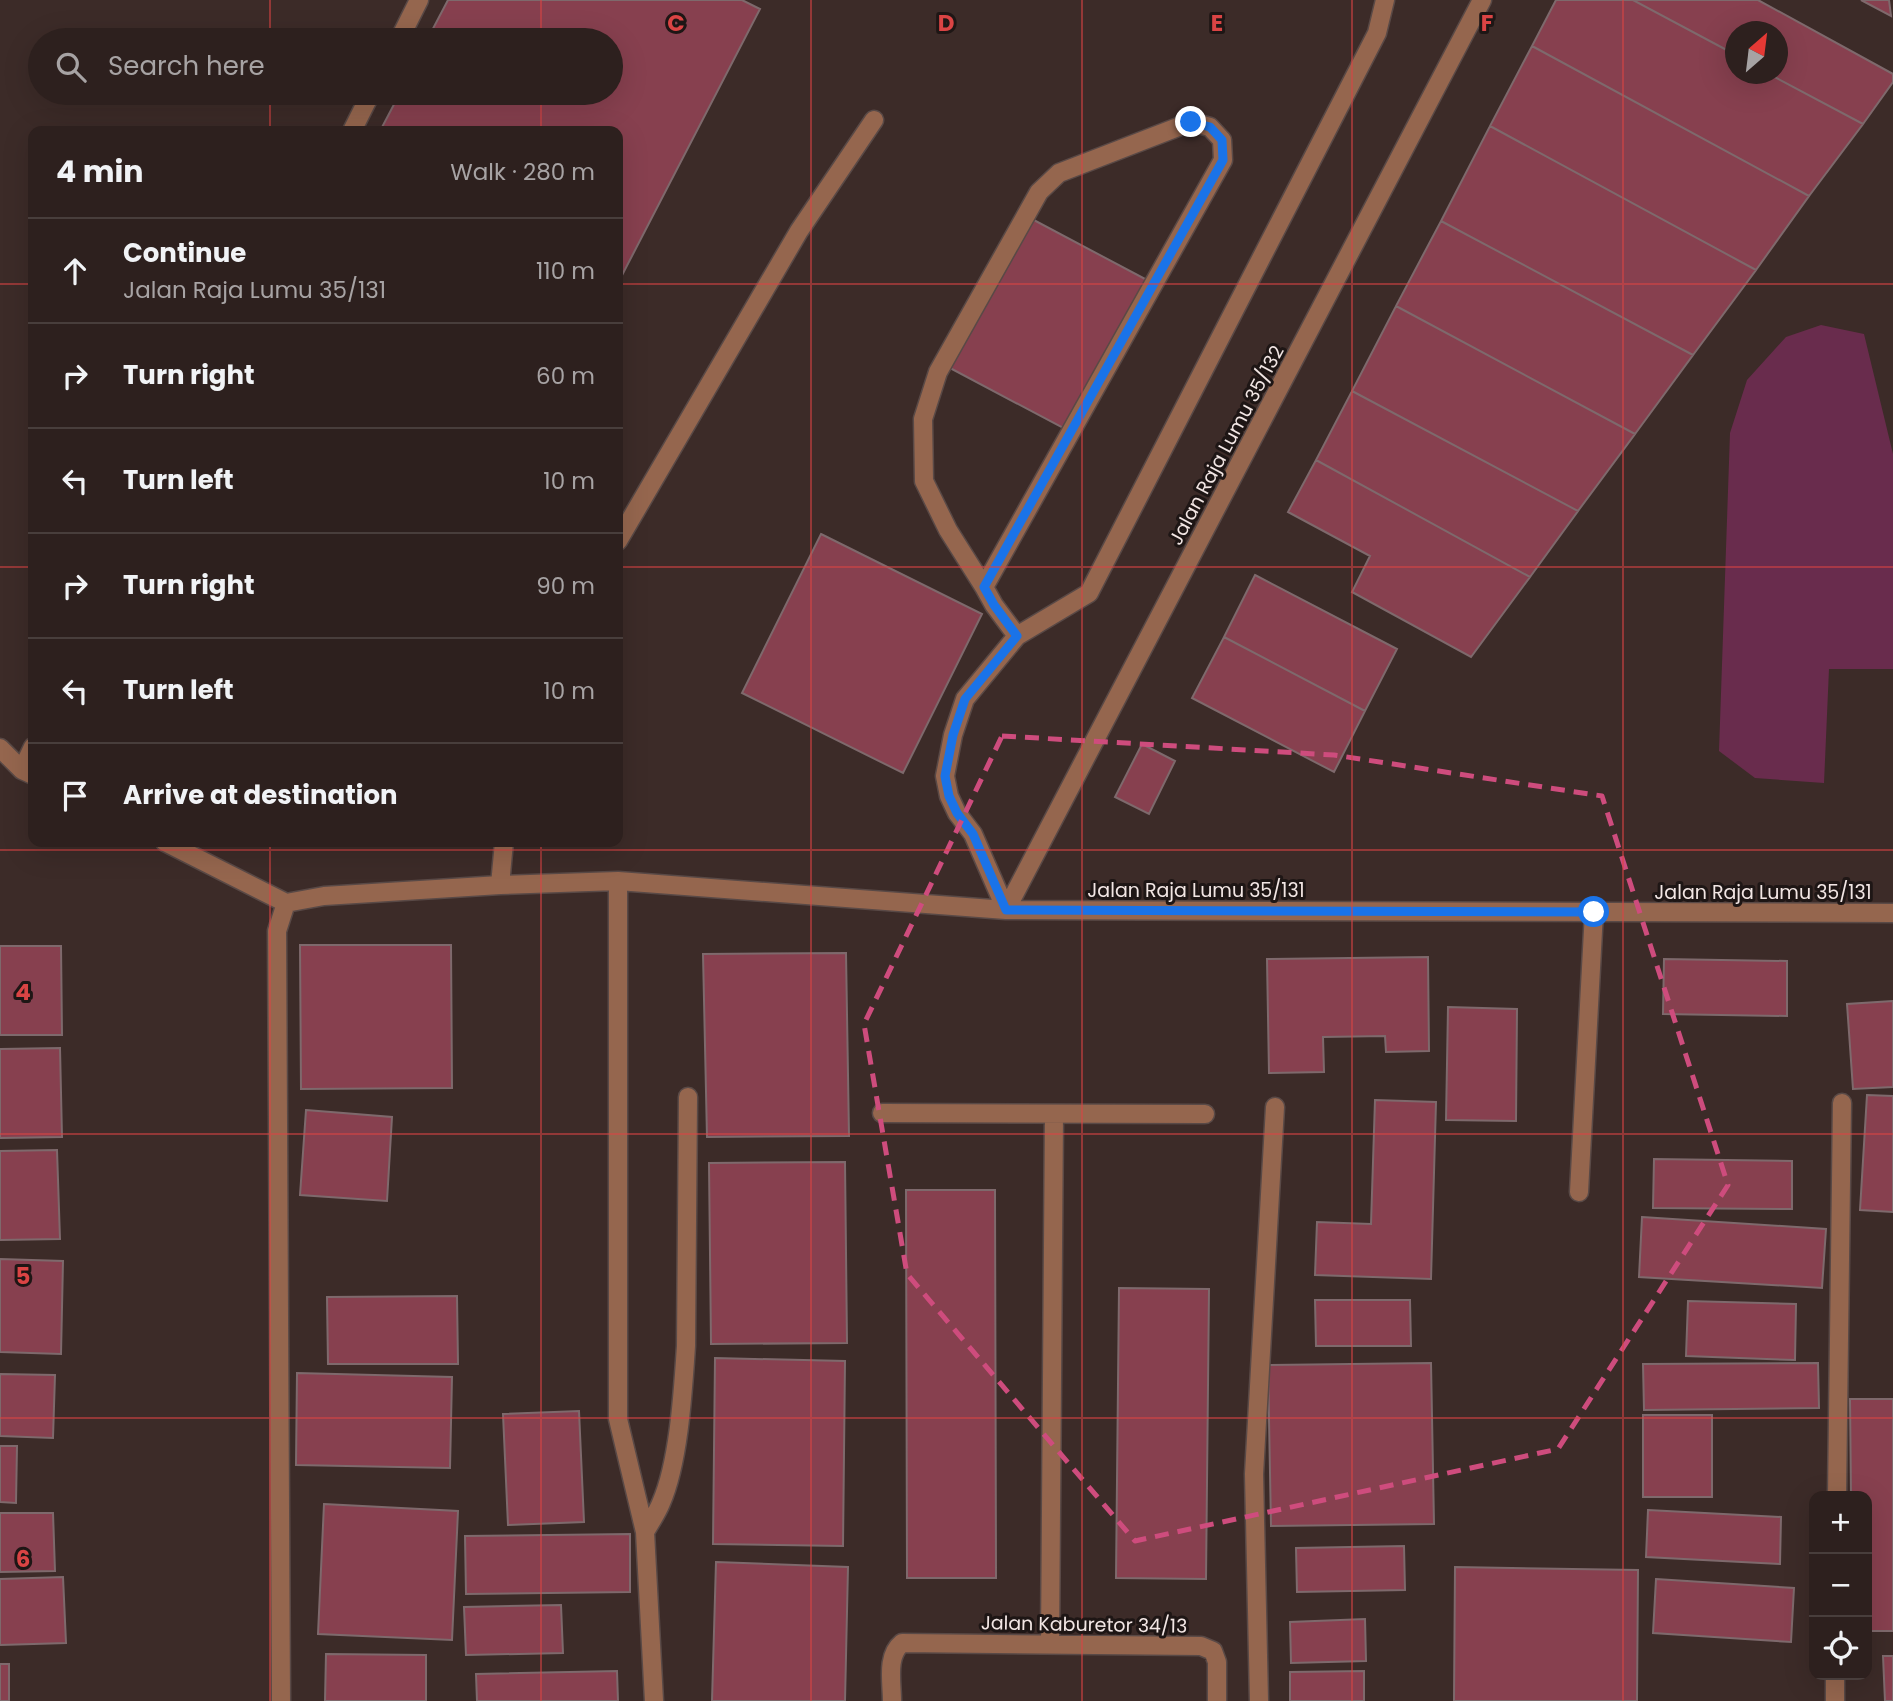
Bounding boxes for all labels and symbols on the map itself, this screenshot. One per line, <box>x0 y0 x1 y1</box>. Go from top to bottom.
text: C <box>667 7 685 39</box>
text: D <box>938 7 954 39</box>
text: E <box>1211 7 1223 39</box>
text: F <box>1481 7 1493 39</box>
north arrow <box>1725 21 1788 84</box>
route end <box>1175 106 1206 137</box>
street label: Jalan Raja Lumu 35/132 <box>1162 341 1291 550</box>
street label: Jalan Raja Lumu 35/131 <box>1087 877 1305 904</box>
street label: Jalan Raja Lumu 35/131 <box>1654 879 1872 906</box>
route start <box>1578 896 1609 927</box>
text: 4 <box>15 976 31 1008</box>
text: 5 <box>16 1260 30 1292</box>
text: 6 <box>16 1543 30 1575</box>
street label: Jalan Kaburetor 34/13 <box>981 1609 1187 1640</box>

